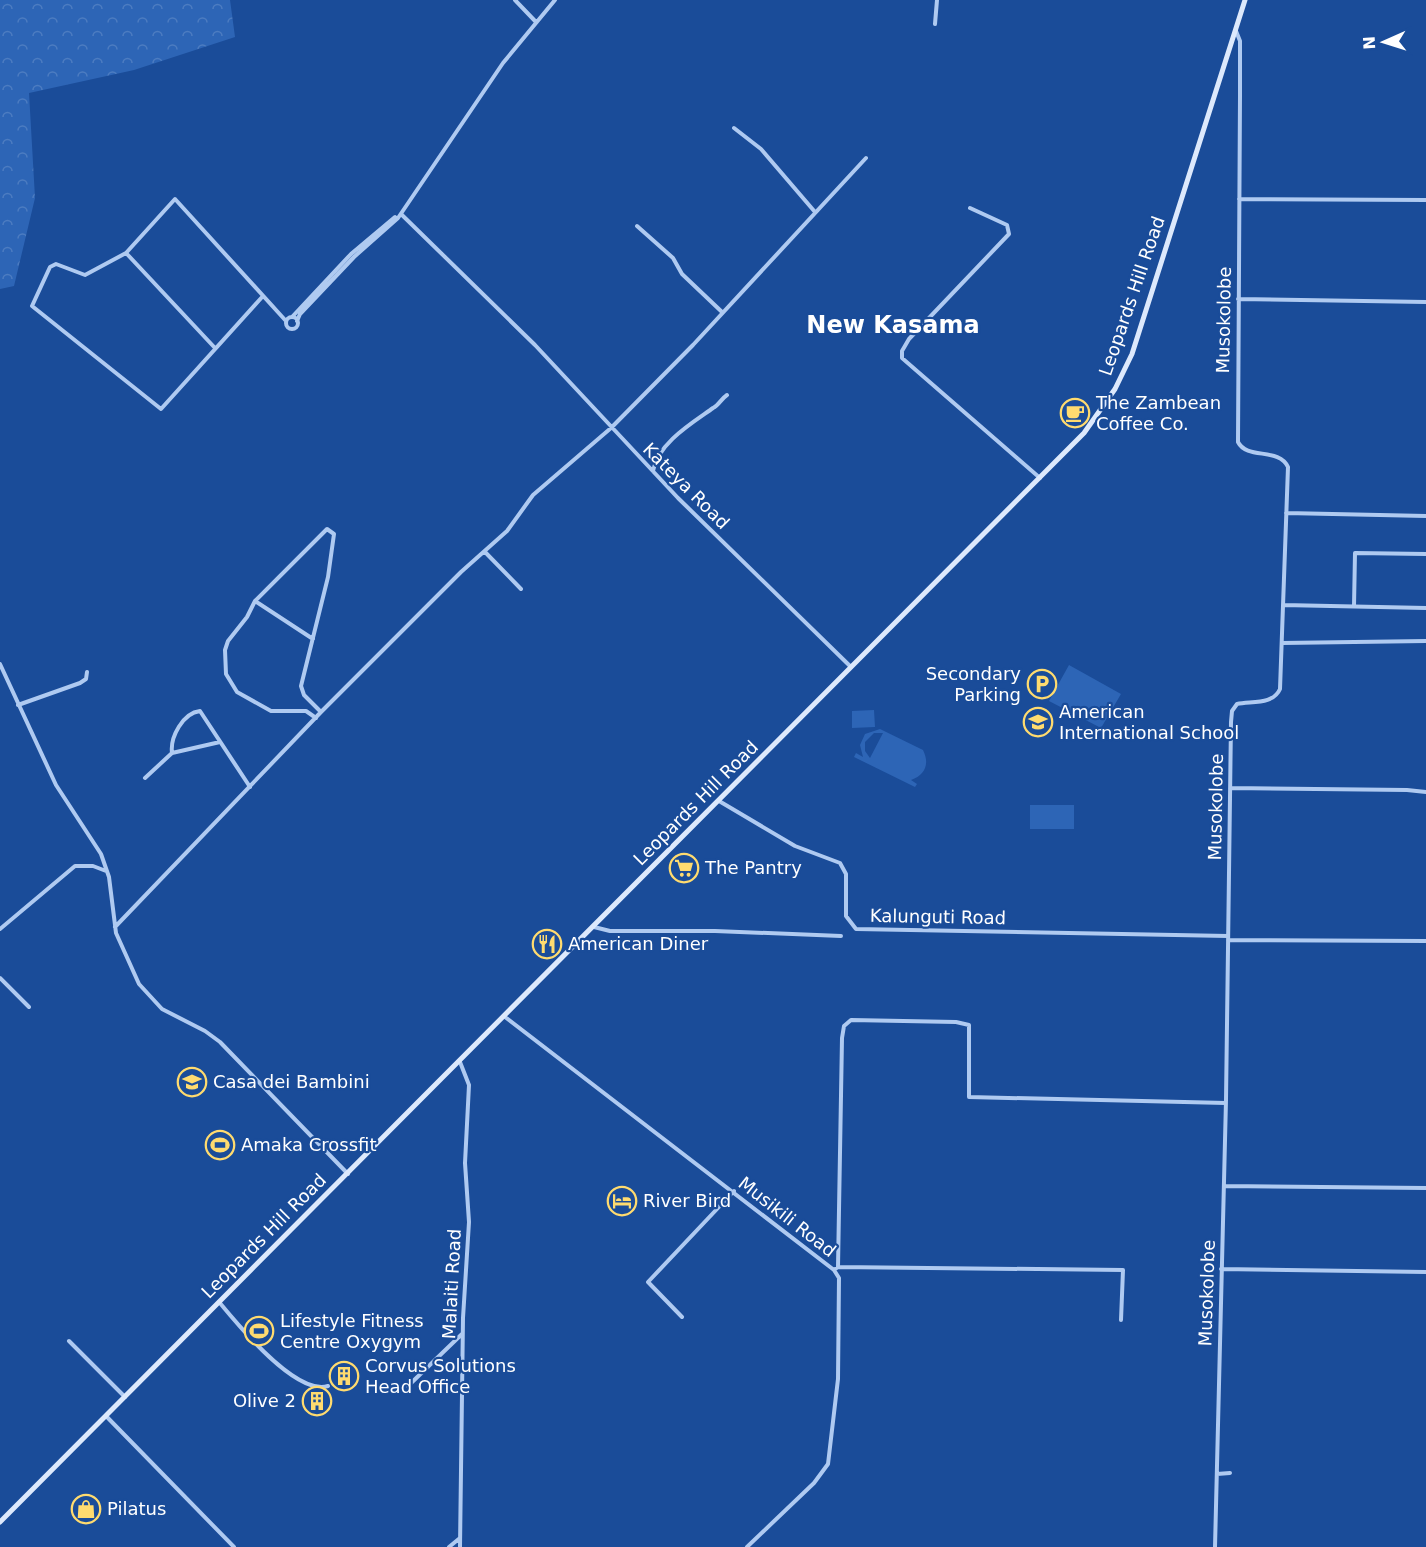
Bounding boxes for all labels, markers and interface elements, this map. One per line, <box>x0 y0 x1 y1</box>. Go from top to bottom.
north arrow <box>1354 12 1414 72</box>
text: N <box>1360 36 1379 50</box>
street label: Leopards Hill Road <box>1094 213 1169 378</box>
street label: Musokolobe <box>1212 266 1235 373</box>
district label: New Kasama <box>806 311 980 339</box>
place label: The Zambean Coffee Co. <box>1095 392 1221 434</box>
cafe icon: The Zambean Coffee Co. <box>1059 397 1091 429</box>
street label: Kateya Road <box>639 438 734 533</box>
place label: Secondary Parking <box>926 663 1021 705</box>
parking icon: Secondary Parking <box>1026 668 1058 700</box>
place label: American International School <box>1059 701 1239 743</box>
school or university icon: American International School <box>1022 706 1054 738</box>
street label: Leopards Hill Road <box>629 736 762 869</box>
street label: Musokolobe <box>1204 753 1227 860</box>
supermarket icon: The Pantry <box>668 852 700 884</box>
place label: The Pantry <box>704 857 802 878</box>
street label: Kalunguti Road <box>870 905 1006 928</box>
restaurant icon: American Diner <box>531 928 563 960</box>
place label: American Diner <box>568 933 709 954</box>
school or university icon: Casa dei Bambini <box>176 1066 208 1098</box>
place label: Casa dei Bambini <box>213 1071 370 1092</box>
sports icon: Amaka Crossfit <box>204 1129 236 1161</box>
place label: Amaka Crossfit <box>241 1134 376 1155</box>
street label: Leopards Hill Road <box>197 1169 330 1302</box>
street label: Musikili Road <box>734 1172 840 1261</box>
hotel icon: River Bird <box>606 1185 638 1217</box>
place label: River Bird <box>643 1190 731 1211</box>
street label: Malaiti Road <box>438 1228 465 1340</box>
street label: Musokolobe <box>1194 1239 1219 1347</box>
place label: Lifestyle Fitness Centre Oxygym <box>280 1310 424 1352</box>
sports icon: Lifestyle Fitness Centre Oxygym <box>243 1315 275 1347</box>
place label: Corvus Solutions Head Office <box>365 1355 516 1397</box>
building icon: Corvus Solutions Head Office <box>328 1360 360 1392</box>
building icon: Olive 2 <box>301 1385 333 1417</box>
place label: Olive 2 <box>233 1390 296 1411</box>
shop icon: Pilatus <box>70 1493 102 1525</box>
place label: Pilatus <box>107 1498 166 1519</box>

